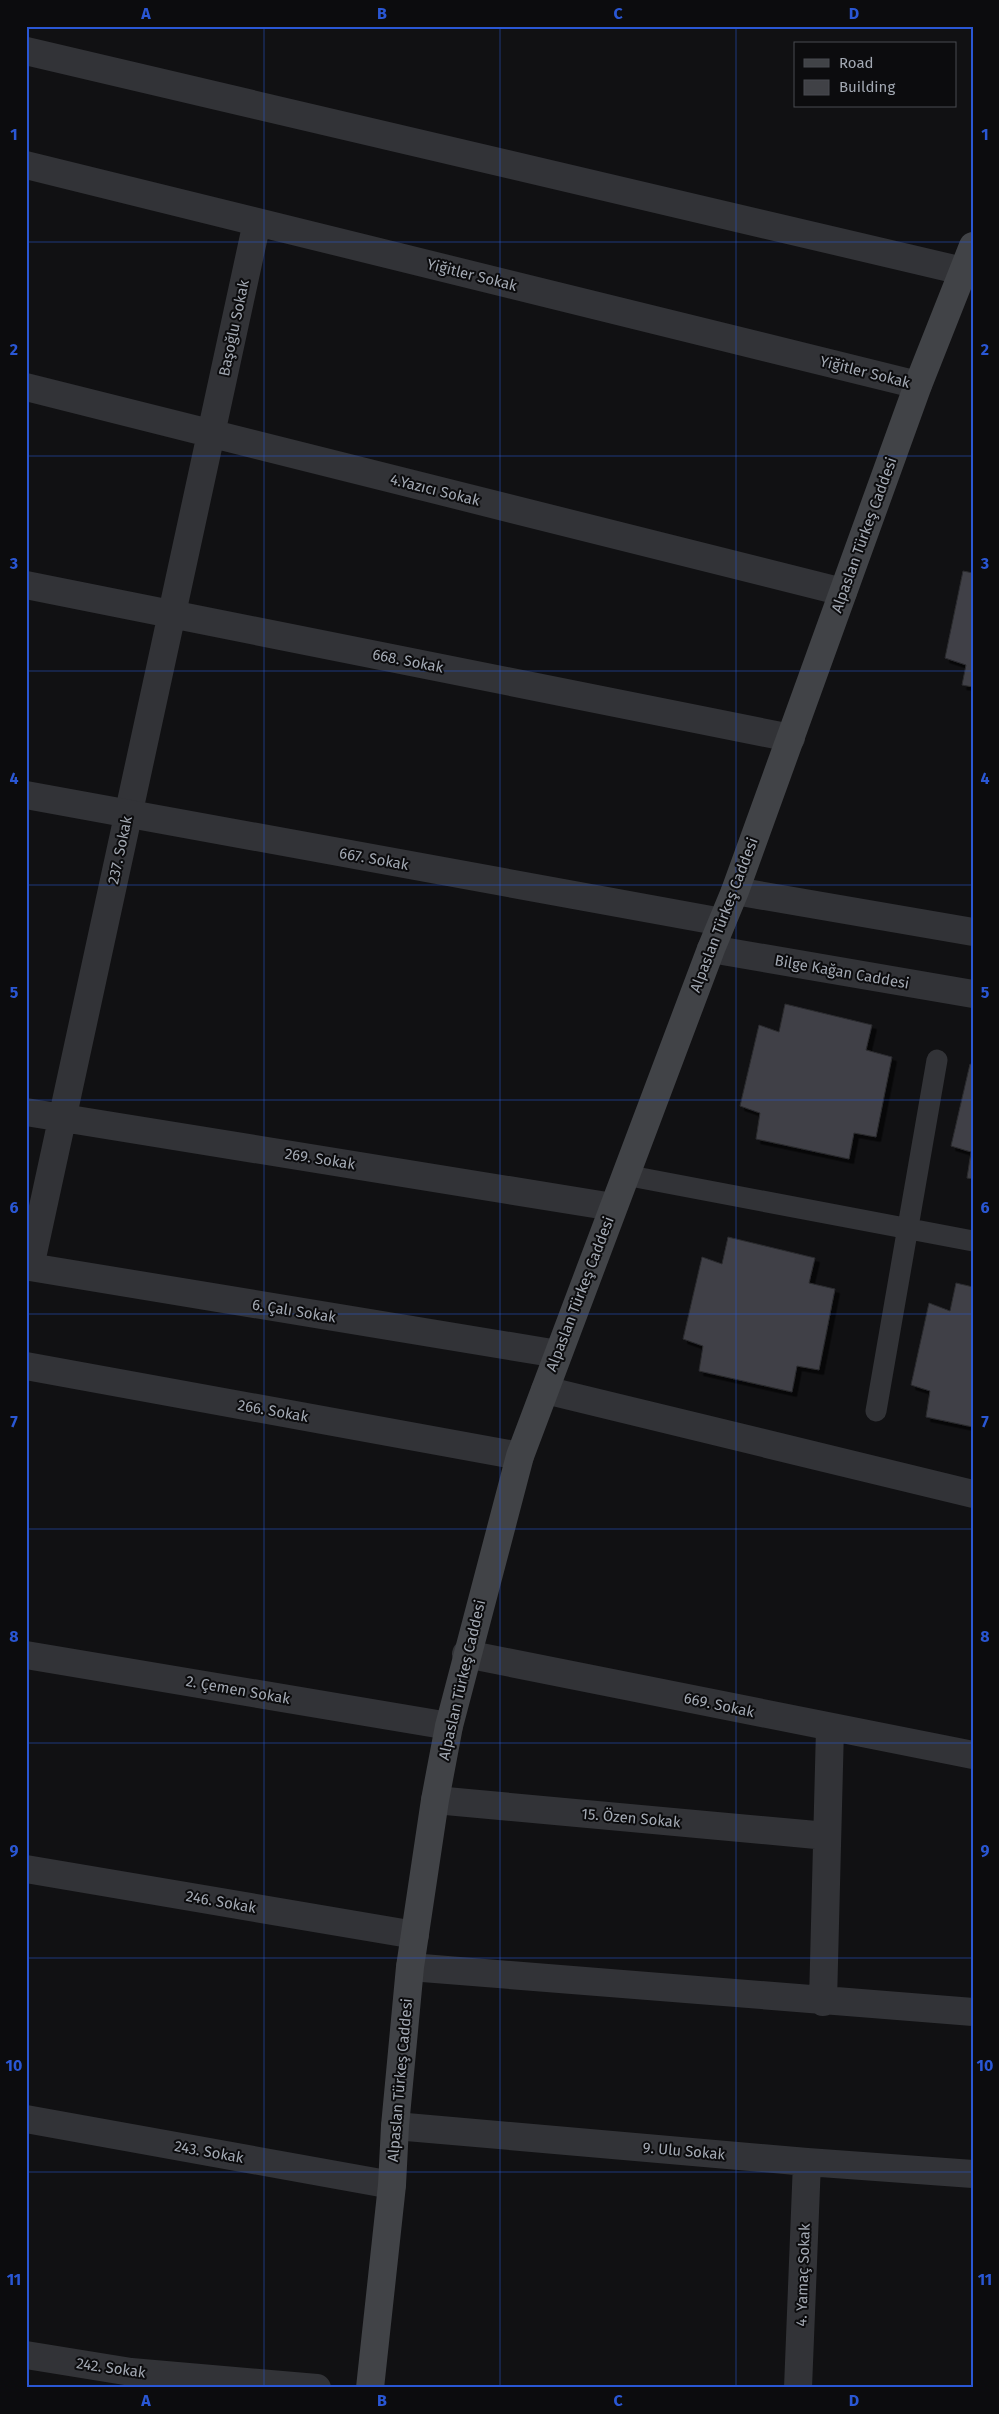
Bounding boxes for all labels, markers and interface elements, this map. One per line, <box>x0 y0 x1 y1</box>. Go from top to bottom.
text: A <box>140 4 151 23</box>
text: B <box>377 4 387 23</box>
text: C <box>613 4 623 23</box>
text: D <box>849 4 859 23</box>
legend <box>794 42 956 108</box>
text: Road <box>839 54 874 72</box>
text: Building <box>839 78 895 96</box>
text: 1 <box>10 125 18 144</box>
text: 1 <box>981 125 989 144</box>
street label: Yiğitler Sokak <box>425 255 519 295</box>
street label: Başoğlu Sokak <box>215 278 253 378</box>
text: 2 <box>10 340 18 359</box>
text: 2 <box>981 340 989 359</box>
street label: Yiğitler Sokak <box>818 352 912 392</box>
street label: Alpaslan Türkeş Caddesi <box>827 455 901 615</box>
street label: 4.Yazıcı Sokak <box>388 470 482 510</box>
text: 3 <box>9 554 18 573</box>
text: 3 <box>980 554 989 573</box>
street label: 668. Sokak <box>371 645 445 677</box>
text: 4 <box>9 769 19 788</box>
text: 4 <box>980 769 990 788</box>
street label: 237. Sokak <box>104 814 136 886</box>
street label: Alpaslan Türkeş Caddesi <box>686 835 762 995</box>
street label: 667. Sokak <box>338 844 410 874</box>
street label: Bilge Kağan Caddesi <box>773 951 911 993</box>
text: 5 <box>10 983 19 1002</box>
text: 5 <box>981 983 990 1002</box>
street label: 269. Sokak <box>284 1145 357 1173</box>
text: 6 <box>9 1198 19 1217</box>
text: 6 <box>980 1198 990 1217</box>
street label: Alpaslan Türkeş Caddesi <box>542 1214 618 1374</box>
street label: 6. Çalı Sokak <box>251 1295 338 1327</box>
street label: 266. Sokak <box>236 1396 310 1426</box>
text: 7 <box>10 1412 18 1431</box>
text: 7 <box>981 1412 989 1431</box>
street label: Alpaslan Türkeş Caddesi <box>435 1598 489 1762</box>
text: 8 <box>9 1627 19 1646</box>
text: 8 <box>980 1627 990 1646</box>
street label: 2. Çemen Sokak <box>185 1672 292 1708</box>
street label: 669. Sokak <box>682 1689 756 1721</box>
street label: 15. Özen Sokak <box>581 1805 682 1831</box>
text: 9 <box>10 1841 19 1860</box>
text: 9 <box>981 1841 990 1860</box>
street label: 246. Sokak <box>185 1887 258 1917</box>
street label: Alpaslan Türkeş Caddesi <box>384 1997 416 2163</box>
text: 10 <box>6 2056 22 2075</box>
text: 10 <box>977 2056 993 2075</box>
street label: 243. Sokak <box>173 2137 245 2167</box>
street label: 9. Ulu Sokak <box>642 2138 726 2164</box>
street label: 4. Yamaç Sokak <box>792 2223 814 2327</box>
text: 11 <box>7 2270 21 2289</box>
text: 11 <box>978 2270 992 2289</box>
street label: 242. Sokak <box>75 2354 147 2382</box>
text: A <box>140 2391 151 2410</box>
text: B <box>377 2391 387 2410</box>
text: C <box>613 2391 623 2410</box>
text: D <box>849 2391 859 2410</box>

